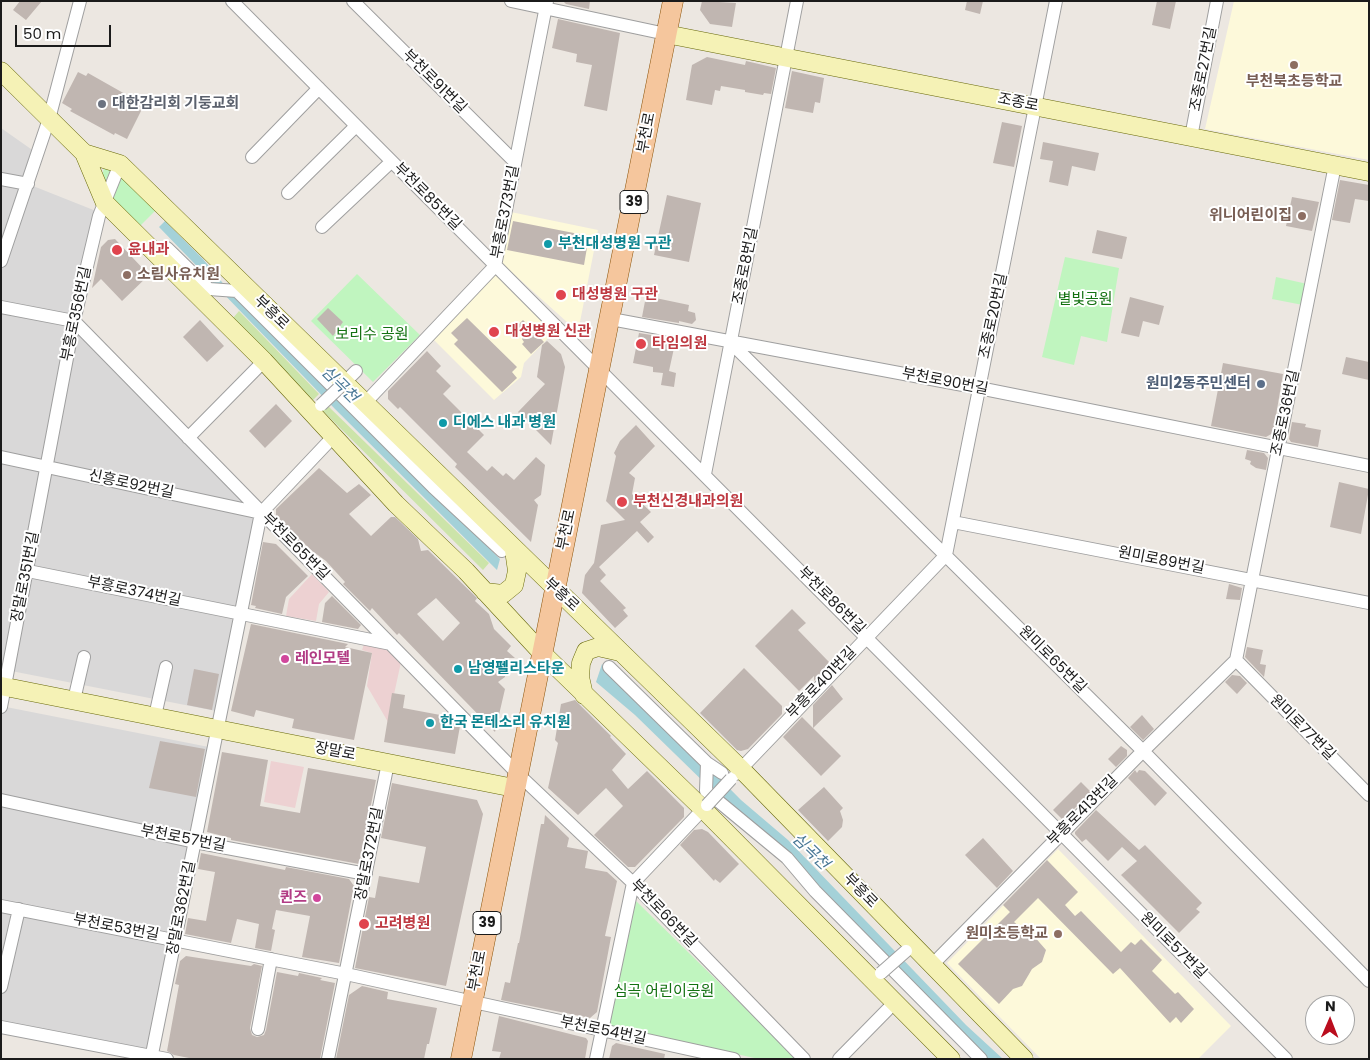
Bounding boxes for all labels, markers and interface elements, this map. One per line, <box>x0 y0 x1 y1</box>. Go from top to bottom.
scale bar <box>18 15 114 47</box>
text: 50 m <box>23 23 61 44</box>
street label: 조종로27번길 <box>1187 25 1221 113</box>
street label: 부천로91번길 <box>398 46 470 118</box>
marker: 부천북초등학교 <box>1288 59 1300 71</box>
place label: 부천북초등학교 <box>1246 73 1342 91</box>
street label: 조종로 <box>996 90 1040 116</box>
place label: 대한감리회 기둥교회 <box>112 95 239 113</box>
marker: 대한감리회 기둥교회 <box>96 98 108 110</box>
street label: 부천로 <box>634 111 660 155</box>
street label: 부천로85번길 <box>390 160 464 234</box>
street label: 부흥로373번길 <box>488 164 524 260</box>
road number: 39 <box>620 190 648 213</box>
place label: 위니어린이집 <box>1209 207 1292 225</box>
marker: 위니어린이집 <box>1296 210 1308 222</box>
street label: 조종로8번길 <box>730 226 762 306</box>
place label: 부천대성병원 구관 <box>558 235 672 253</box>
marker: 부천대성병원 구관 <box>542 238 554 250</box>
place label: 윤내과 <box>128 241 169 259</box>
marker: 윤내과 <box>110 243 124 257</box>
street label: 부흥로356번길 <box>58 265 96 363</box>
place label: 소림사유치원 <box>137 266 220 284</box>
marker: 소림사유치원 <box>121 269 133 281</box>
street label: 조종로20번길 <box>976 272 1012 360</box>
place label: 대성병원 구관 <box>572 286 658 304</box>
marker: 대성병원 구관 <box>554 288 568 302</box>
park label: 별빛공원 <box>1057 291 1113 309</box>
street label: 부흥로 <box>250 292 292 334</box>
place label: 대성병원 신관 <box>505 323 591 341</box>
marker: 대성병원 신관 <box>487 325 501 339</box>
park label: 보리수 공원 <box>335 326 409 344</box>
place label: 타임의원 <box>652 335 707 353</box>
marker: 타임의원 <box>634 337 648 351</box>
water label: 심곡천 <box>317 363 361 407</box>
street label: 부천로90번길 <box>900 365 990 399</box>
street label: 조종로36번길 <box>1268 368 1304 458</box>
place label: 원미2동주민센터 <box>1146 375 1251 393</box>
marker: 원미2동주민센터 <box>1255 378 1267 390</box>
place label: 디에스 내과 병원 <box>453 414 556 432</box>
marker: 디에스 내과 병원 <box>437 417 449 429</box>
street label: 신흥로92번길 <box>87 467 175 503</box>
place label: 부천신경내과의원 <box>633 493 743 511</box>
marker: 부천신경내과의원 <box>615 495 629 509</box>
street label: 부천로 <box>554 508 580 552</box>
street label: 부천로65번길 <box>258 510 332 584</box>
street label: 장말로351번길 <box>8 530 44 624</box>
street label: 원미로89번길 <box>1116 544 1206 578</box>
street label: 부천로86번길 <box>794 564 868 638</box>
street label: 부흥로374번길 <box>85 573 183 611</box>
street label: 부흥로 <box>540 574 582 616</box>
street label: 원미로65번길 <box>1015 623 1089 697</box>
street label: 부흥로401번길 <box>783 643 861 723</box>
place label: 레인모텔 <box>295 650 350 668</box>
marker: 레인모텔 <box>279 653 291 665</box>
place label: 남영펠리스타운 <box>468 660 565 678</box>
marker: 남영펠리스타운 <box>452 663 464 675</box>
street label: 원미로77번길 <box>1265 691 1339 765</box>
place label: 한국 몬테소리 유치원 <box>440 714 571 732</box>
marker: 한국 몬테소리 유치원 <box>424 717 436 729</box>
street label: 장말로 <box>313 739 357 765</box>
street label: 부흥로413번길 <box>1044 772 1122 850</box>
street label: 장말로372번길 <box>352 806 388 902</box>
street label: 부천로57번길 <box>139 822 227 856</box>
water label: 심곡천 <box>787 830 833 874</box>
street label: 장말로362번길 <box>164 859 200 957</box>
street label: 부흥로 <box>839 870 881 912</box>
street label: 부천로66번길 <box>626 876 700 952</box>
place label: 퀸즈 <box>279 889 307 907</box>
marker: 퀸즈 <box>311 892 323 904</box>
street label: 원미로57번길 <box>1136 909 1210 983</box>
street label: 부천로53번길 <box>71 911 161 945</box>
road number: 39 <box>473 911 501 934</box>
place label: 고려병원 <box>375 915 430 933</box>
marker: 고려병원 <box>357 917 371 931</box>
place label: 원미초등학교 <box>965 925 1048 943</box>
marker: 원미초등학교 <box>1052 928 1064 940</box>
street label: 부천로 <box>465 949 491 993</box>
park label: 심곡 어린이공원 <box>614 983 714 1001</box>
north arrow <box>1305 995 1355 1045</box>
text: N <box>1325 996 1336 1016</box>
street label: 부천로54번길 <box>558 1013 648 1049</box>

